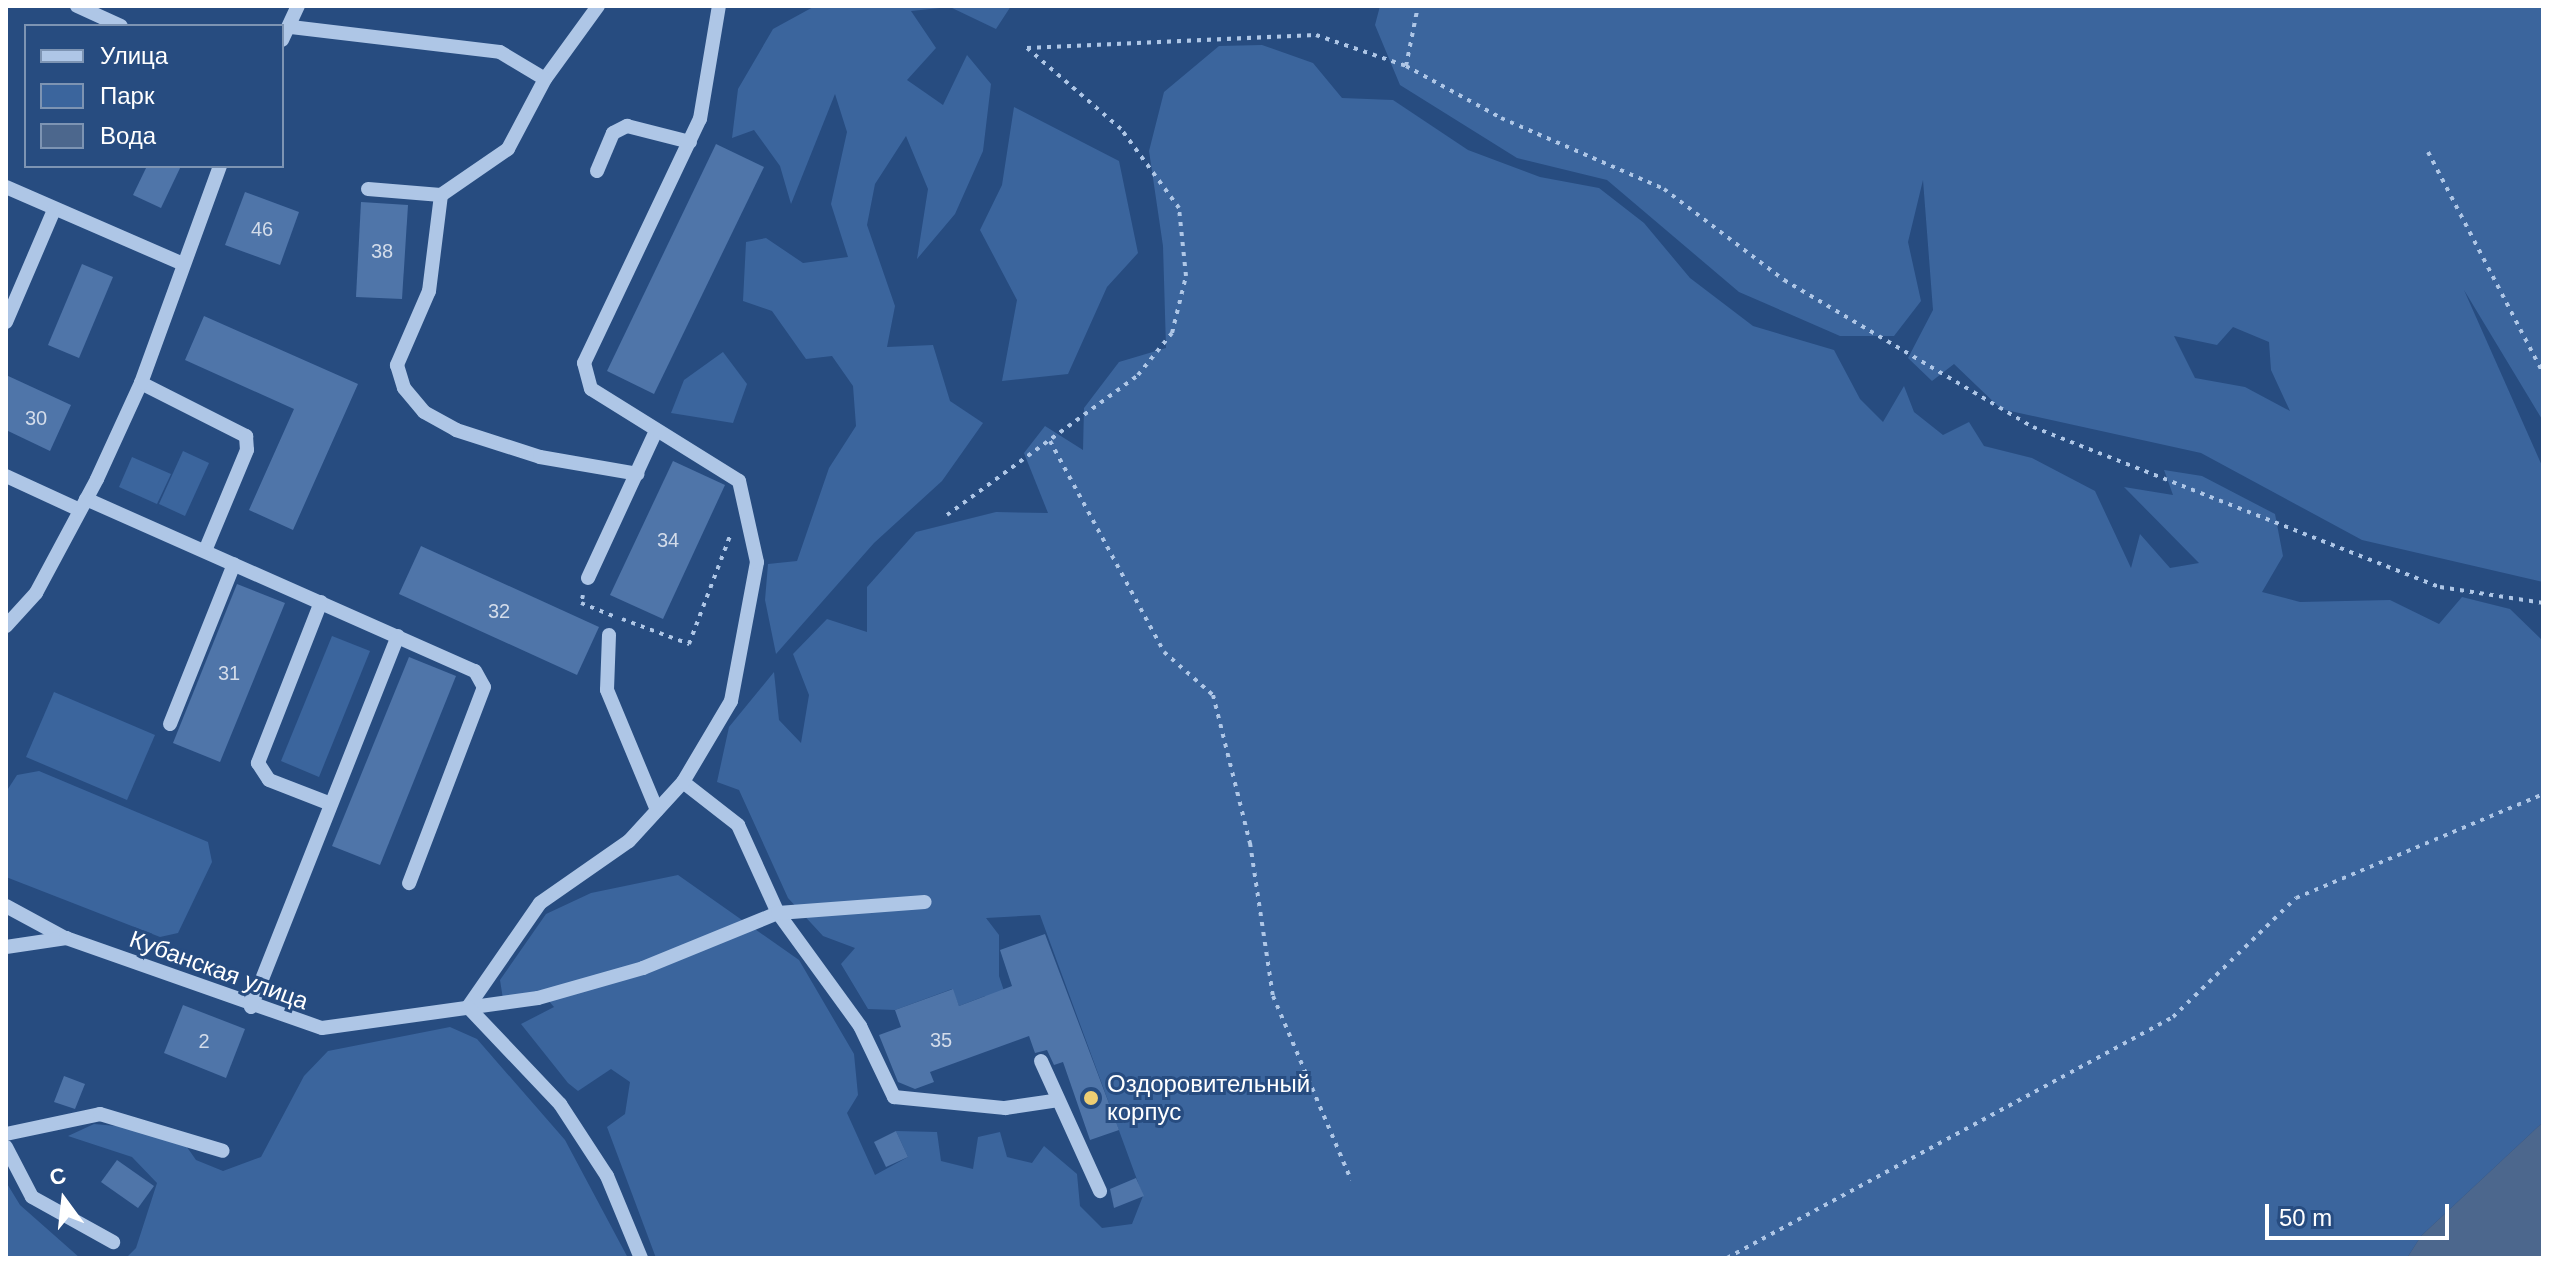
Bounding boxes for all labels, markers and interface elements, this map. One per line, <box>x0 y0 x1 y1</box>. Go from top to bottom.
legend <box>24 24 284 168</box>
text: Улица <box>100 42 168 69</box>
text: Парк <box>100 82 154 109</box>
text: Вода <box>100 122 156 149</box>
house number: 46 <box>251 217 273 241</box>
house number: 38 <box>371 239 393 263</box>
house number: 30 <box>25 406 47 430</box>
house number: 34 <box>657 528 679 552</box>
house number: 32 <box>488 599 510 623</box>
house number: 31 <box>218 661 240 685</box>
street label: Кубанская улица <box>126 924 312 1016</box>
house number: 35 <box>930 1028 952 1052</box>
house number: 2 <box>198 1029 210 1053</box>
place label: Оздоровительный корпус <box>1107 1070 1310 1126</box>
marker: Оздоровительный корпус <box>1082 1089 1100 1107</box>
north arrow <box>24 1160 104 1240</box>
text: С <box>47 1162 69 1190</box>
scale bar <box>2269 1188 2453 1238</box>
text: 50 m <box>2279 1204 2332 1231</box>

